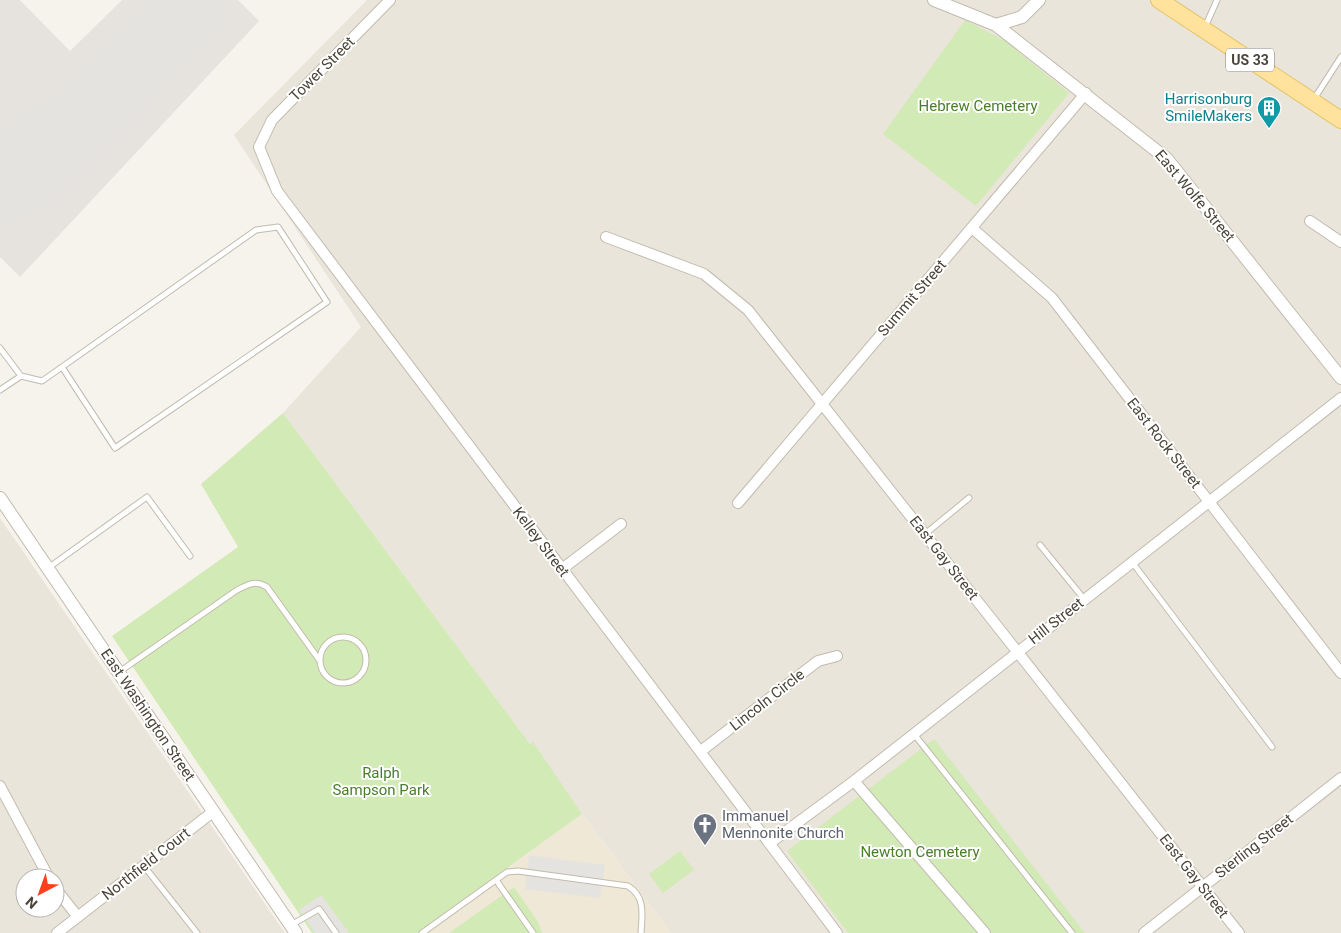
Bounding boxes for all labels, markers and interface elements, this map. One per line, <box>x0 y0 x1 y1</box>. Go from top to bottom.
street label: Tower Street <box>286 33 358 105</box>
road number: US 33 <box>1226 48 1274 72</box>
place label: Harrisonburg SmileMakers <box>1165 90 1252 125</box>
building icon: Harrisonburg SmileMakers <box>1256 95 1282 129</box>
park label: Hebrew Cemetery <box>919 97 1037 115</box>
street label: East Wolfe Street <box>1151 146 1239 246</box>
street label: Summit Street <box>874 256 950 340</box>
street label: East Rock Street <box>1123 394 1205 492</box>
street label: Kelley Street <box>509 504 573 581</box>
street label: East Gay Street <box>906 512 982 604</box>
street label: Hill Street <box>1025 594 1087 648</box>
street label: East Washington Street <box>97 645 199 785</box>
street label: Lincoln Circle <box>726 665 808 735</box>
park label: Ralph Sampson Park <box>332 764 430 799</box>
place label: Immanuel Mennonite Church <box>722 807 844 842</box>
street label: Sterling Street <box>1211 810 1297 882</box>
church icon: Immanuel Mennonite Church <box>692 812 718 846</box>
street label: Northfield Court <box>98 824 194 904</box>
street label: East Gay Street <box>1156 830 1232 922</box>
park label: Newton Cemetery <box>860 843 980 861</box>
north arrow <box>15 868 65 918</box>
text: N <box>22 894 40 912</box>

